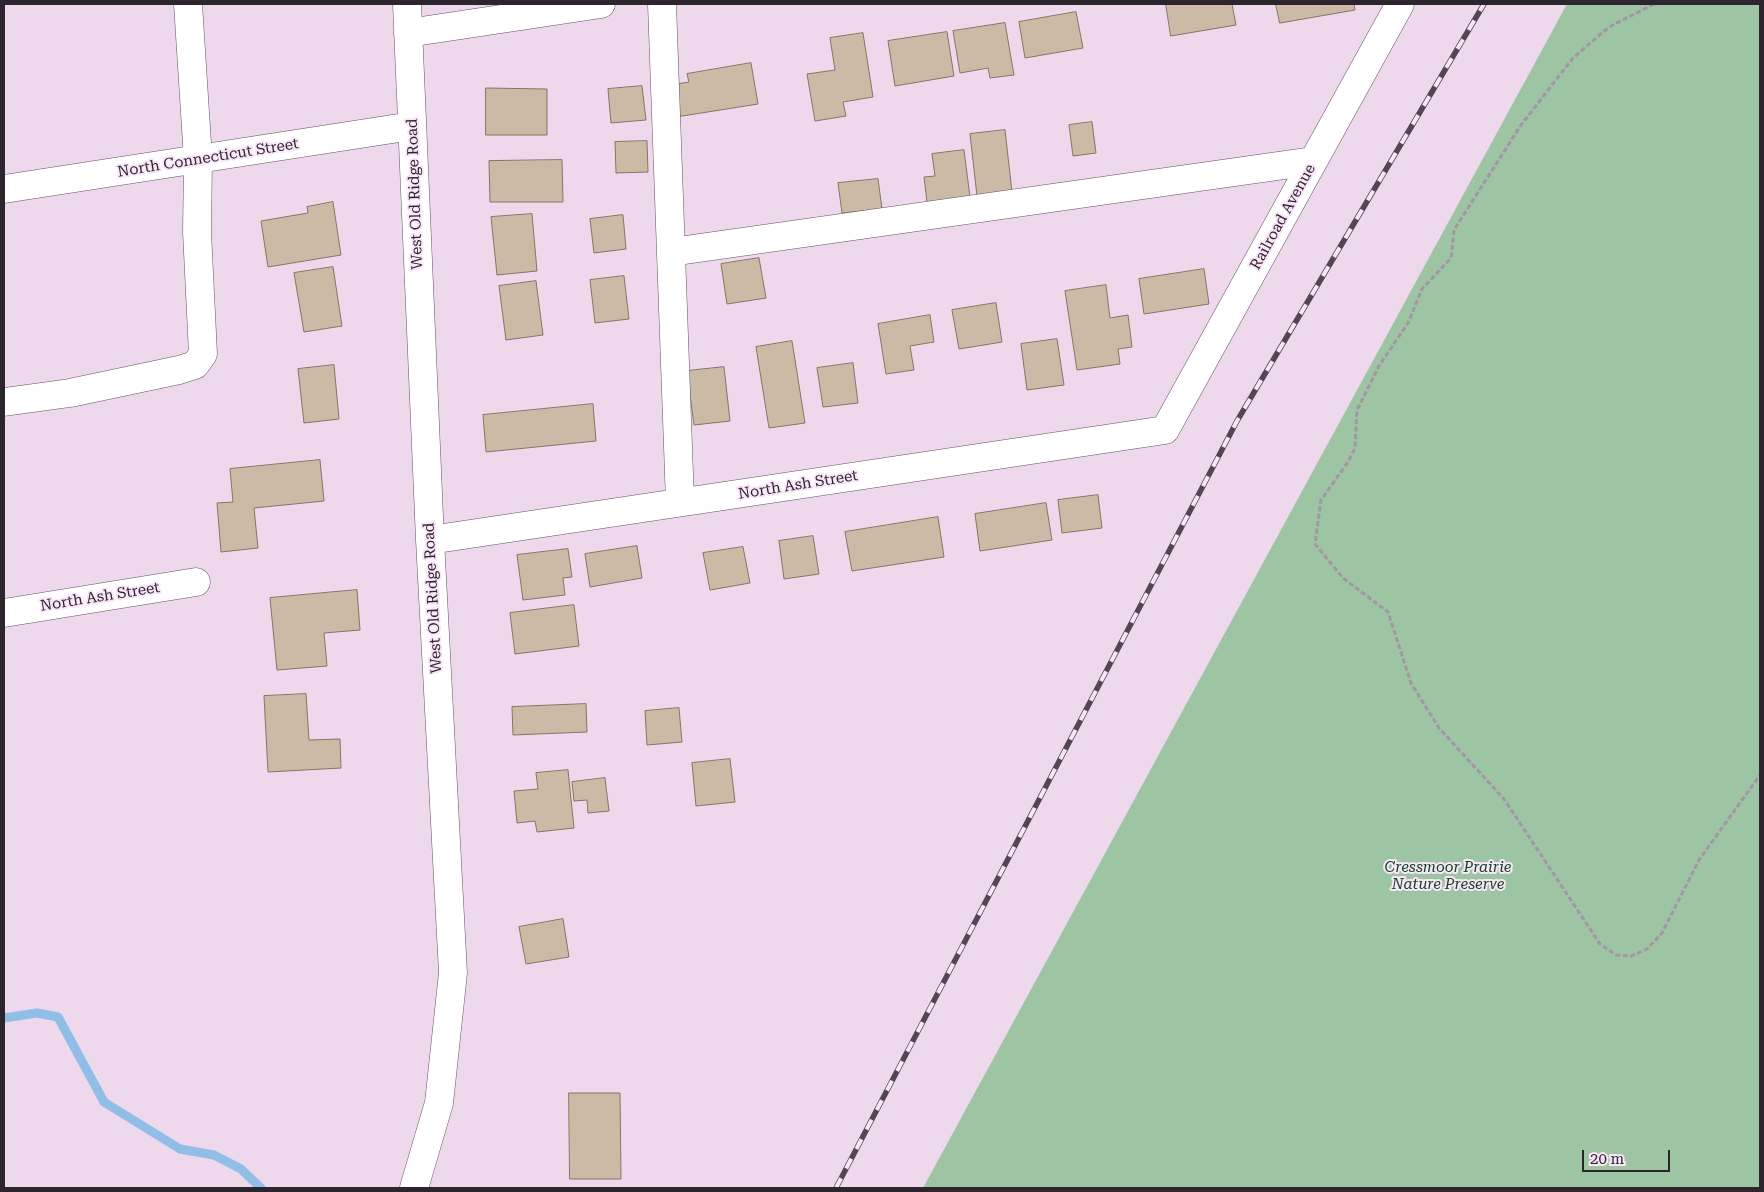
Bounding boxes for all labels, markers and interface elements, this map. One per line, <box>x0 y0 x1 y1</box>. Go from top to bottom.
street label: West Old Ridge Road <box>403 118 427 270</box>
street label: North Connecticut Street <box>116 135 300 181</box>
street label: Railroad Avenue <box>1247 161 1319 273</box>
street label: North Ash Street <box>737 467 859 503</box>
street label: West Old Ridge Road <box>420 522 446 674</box>
street label: North Ash Street <box>39 579 161 615</box>
park label: Cressmoor Prairie Nature Preserve <box>1385 859 1511 894</box>
scale bar <box>1584 1140 1672 1172</box>
text: 20 m <box>1590 1150 1624 1168</box>

